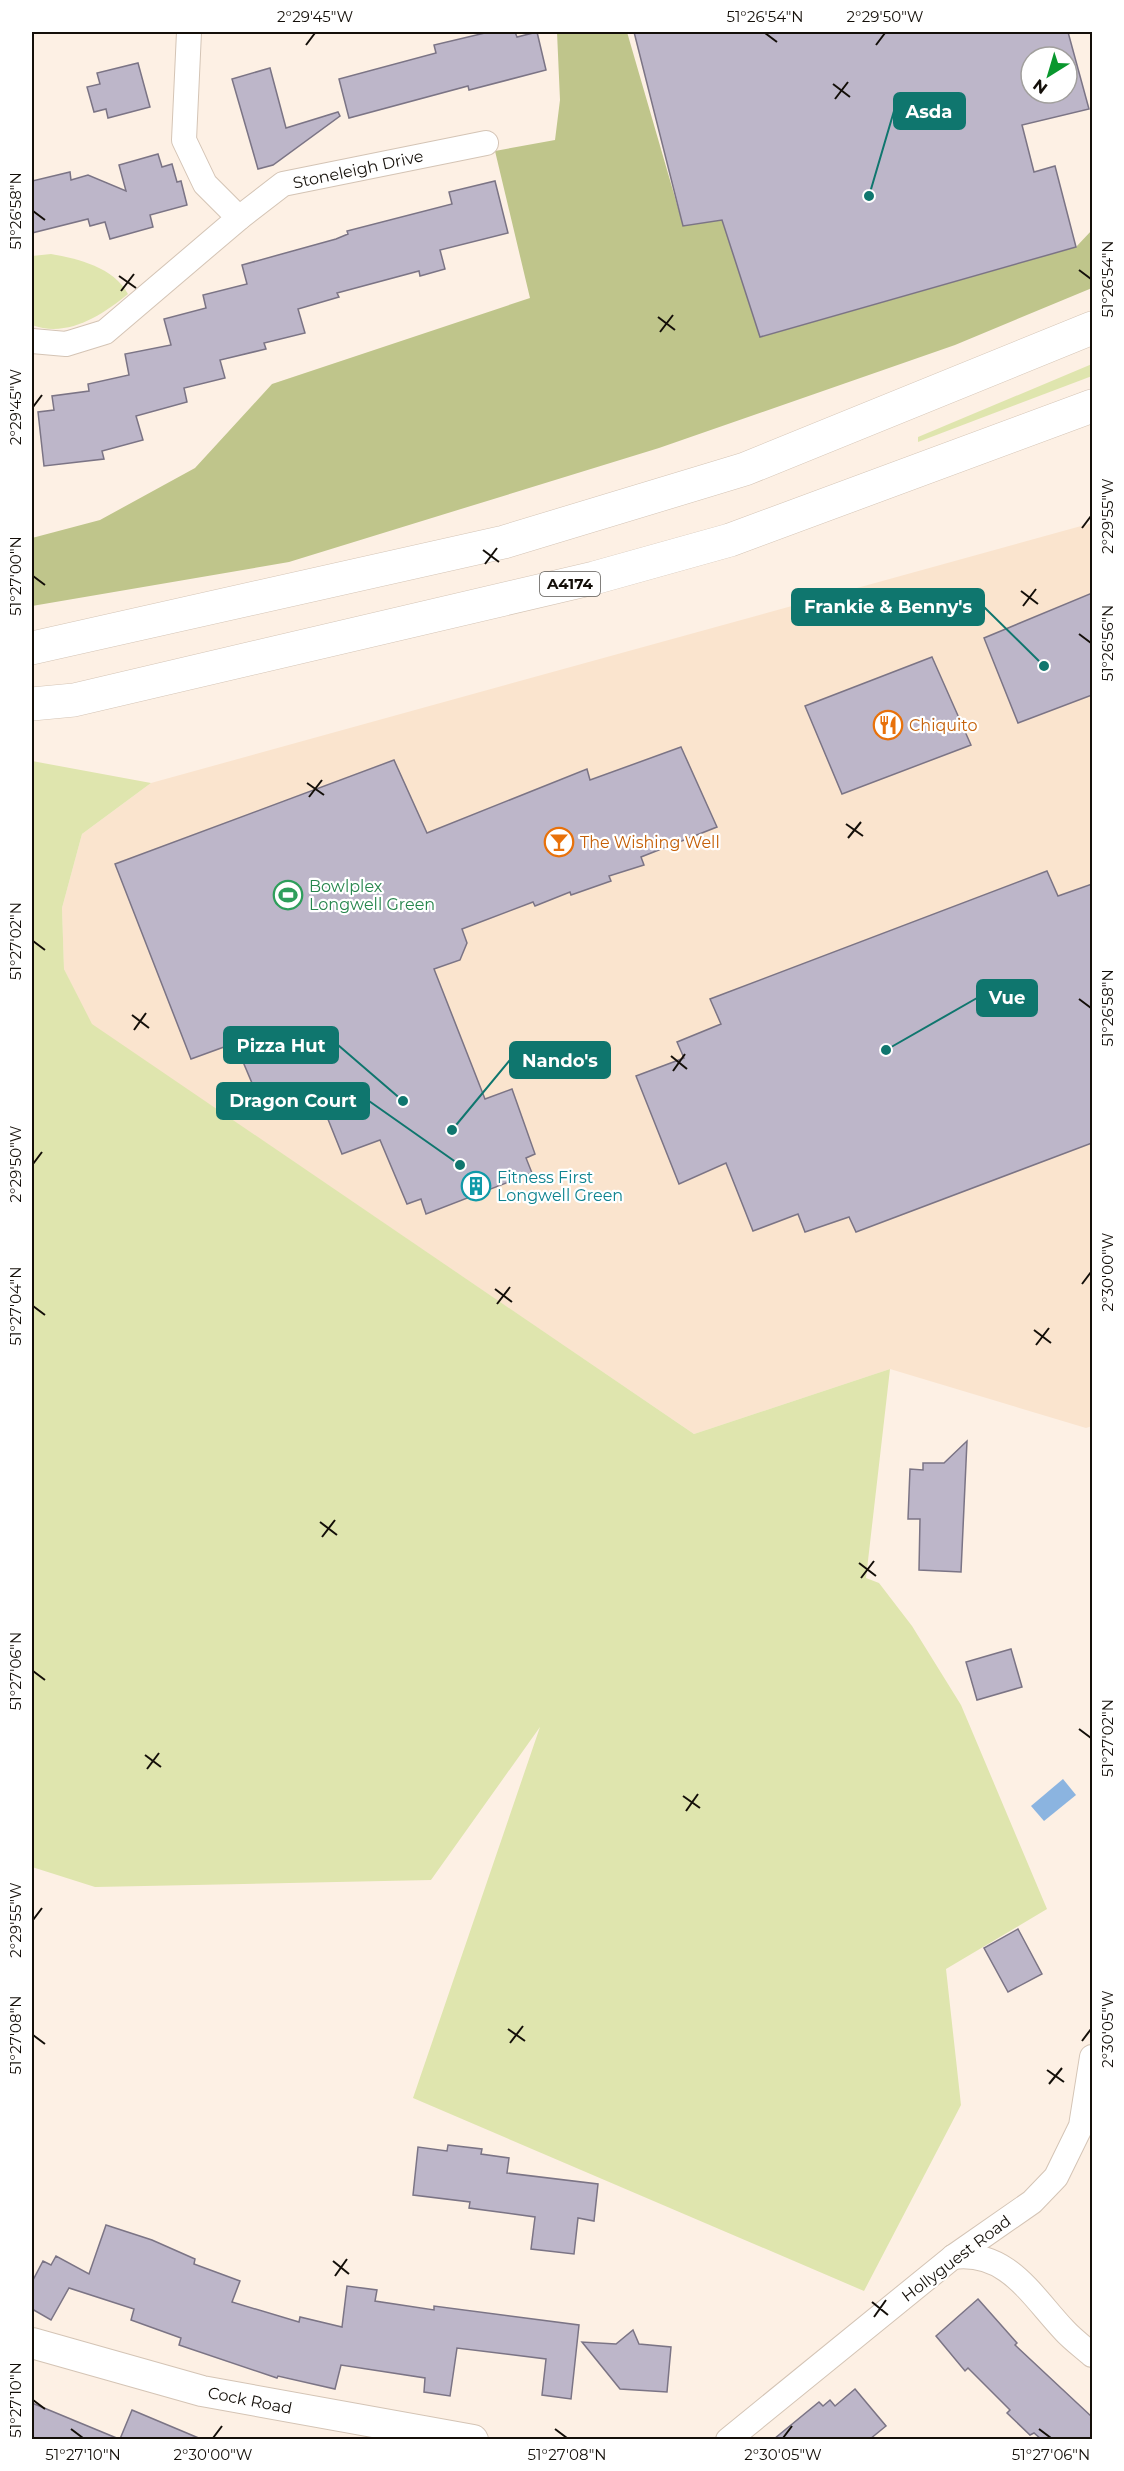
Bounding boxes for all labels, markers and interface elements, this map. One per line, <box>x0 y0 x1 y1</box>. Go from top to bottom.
text: 2°29'45"W <box>277 7 353 26</box>
text: 51°26'54"N <box>726 7 804 26</box>
text: 2°29'50"W <box>847 7 924 26</box>
north arrow <box>1019 45 1079 105</box>
text: N <box>1029 75 1051 98</box>
callout: Asda <box>894 93 965 129</box>
text: Asda <box>905 101 952 123</box>
street label: Stoneleigh Drive <box>291 146 425 193</box>
text: 51°26'58"N <box>6 172 25 250</box>
text: 51°26'54"N <box>1098 240 1117 318</box>
text: 2°29'45"W <box>6 369 25 445</box>
text: 2°29'55"W <box>1098 478 1117 554</box>
text: 51°27'00"N <box>6 536 25 616</box>
road number: A4174 <box>540 572 600 596</box>
callout: Frankie & Benny's <box>792 589 984 625</box>
text: Frankie & Benny's <box>804 596 972 618</box>
text: 51°26'56"N <box>1098 605 1117 681</box>
restaurant icon: Chiquito <box>872 709 904 741</box>
place label: Chiquito <box>909 716 977 735</box>
bar icon: The Wishing Well <box>543 826 575 858</box>
place label: The Wishing Well <box>580 833 720 852</box>
place label: Bowlplex Longwell Green <box>309 877 435 914</box>
sports icon: Bowlplex Longwell Green <box>272 879 304 911</box>
text: 51°27'02"N <box>6 902 25 980</box>
text: 51°26'58"N <box>1098 969 1117 1047</box>
callout: Vue <box>977 980 1037 1016</box>
text: Vue <box>988 987 1025 1009</box>
callout: Pizza Hut <box>224 1027 338 1063</box>
text: Pizza Hut <box>236 1035 326 1057</box>
callout: Nando's <box>510 1042 610 1078</box>
text: Nando's <box>522 1050 598 1072</box>
callout: Dragon Court <box>217 1083 369 1119</box>
text: Dragon Court <box>229 1090 357 1112</box>
text: 2°29'50"W <box>6 1125 25 1202</box>
place label: Fitness First Longwell Green <box>497 1168 623 1205</box>
building icon: Fitness First Longwell Green <box>460 1170 492 1202</box>
text: 2°30'00"W <box>1098 1232 1117 1311</box>
text: 51°27'04"N <box>6 1267 25 1345</box>
text: 51°27'06"N <box>6 1632 25 1710</box>
text: 51°27'02"N <box>1098 1699 1117 1777</box>
text: 2°29'55"W <box>6 1882 25 1958</box>
text: 2°30'05"W <box>1098 1990 1117 2068</box>
text: 51°27'08"N <box>6 1996 25 2074</box>
street label: Hollyguest Road <box>898 2211 1015 2306</box>
text: 51°27'10"N <box>6 2362 25 2438</box>
street label: Cock Road <box>206 2383 294 2418</box>
text: 51°27'10"N <box>45 2445 121 2464</box>
text: 2°30'00"W <box>174 2445 253 2464</box>
text: 51°27'08"N <box>528 2445 606 2464</box>
text: 2°30'05"W <box>744 2445 822 2464</box>
text: 51°27'06"N <box>1012 2445 1090 2464</box>

